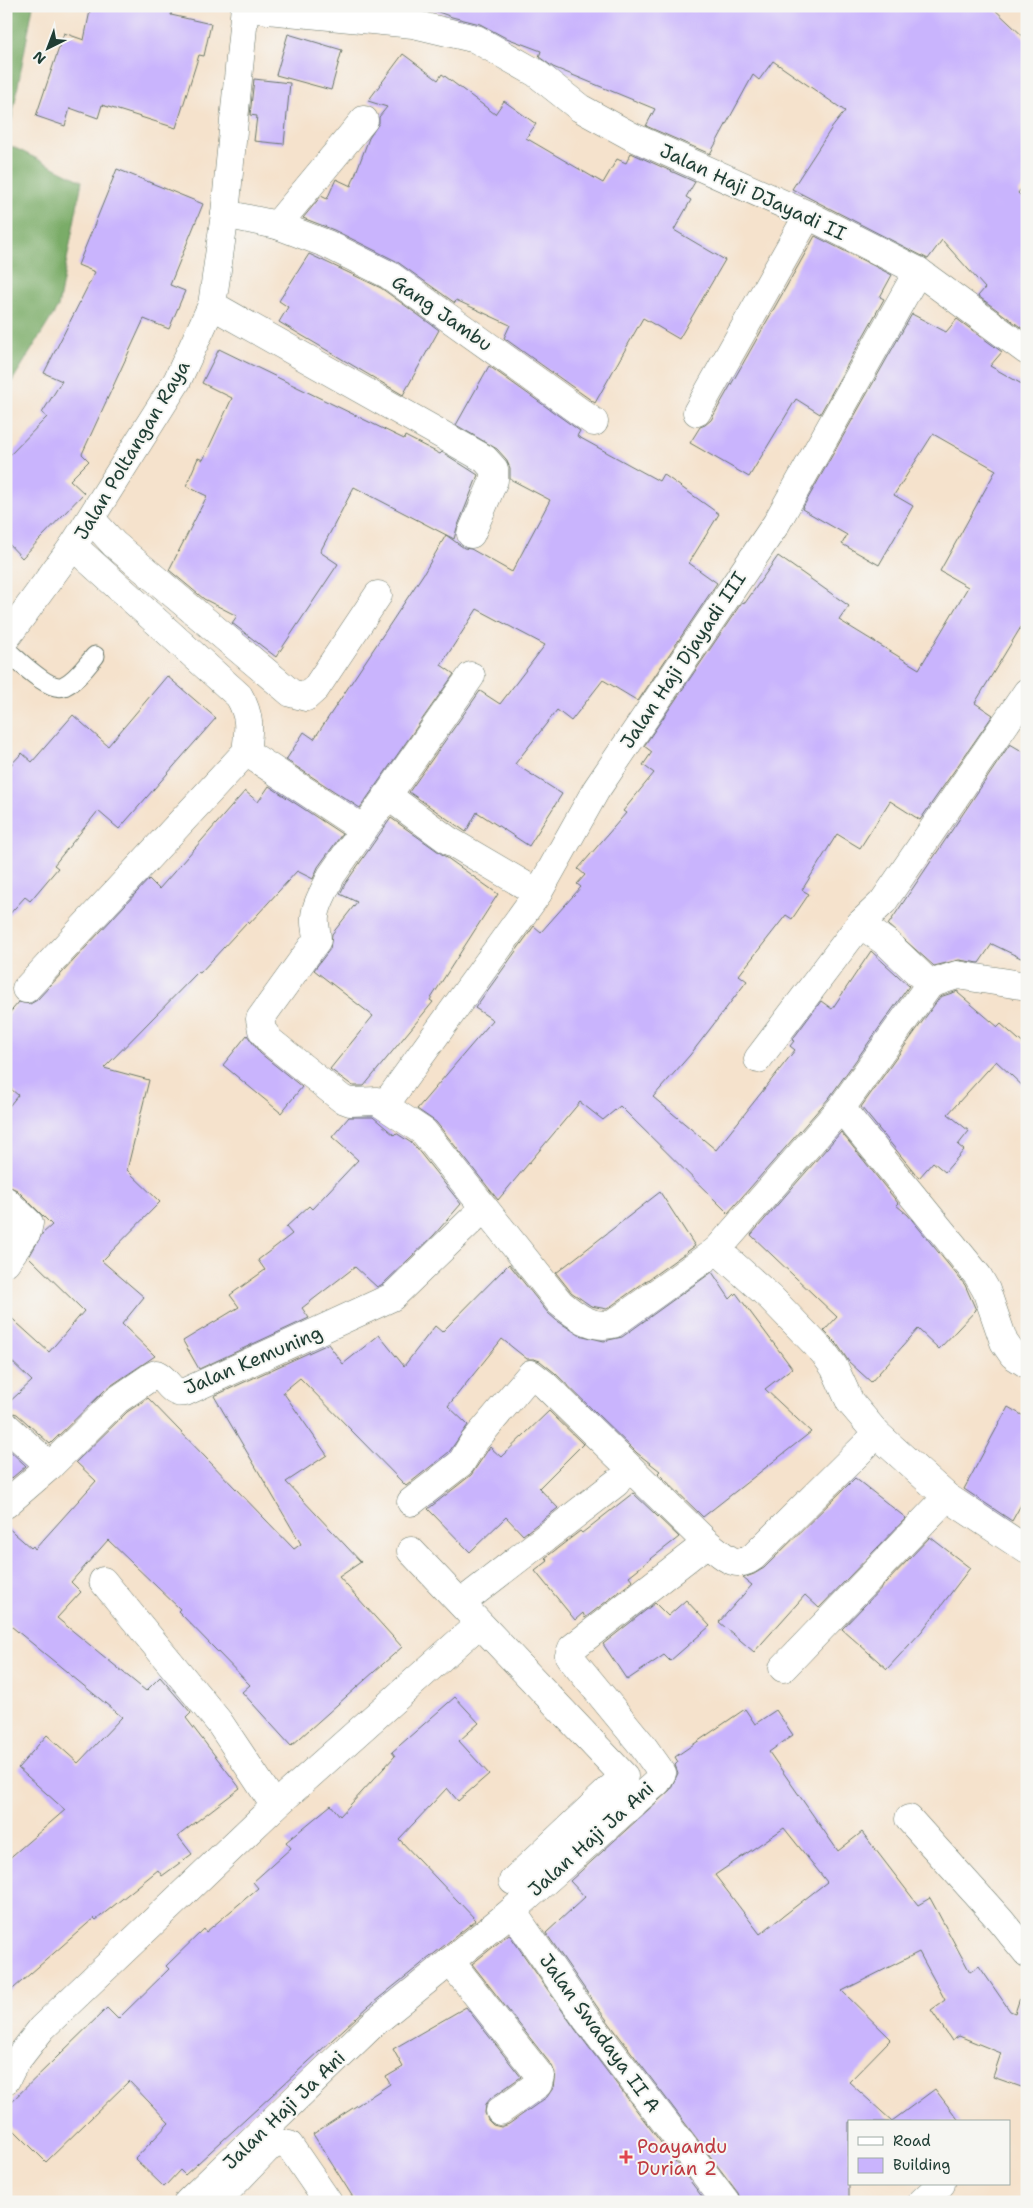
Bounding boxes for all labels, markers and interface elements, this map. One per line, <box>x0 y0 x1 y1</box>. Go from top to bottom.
north arrow <box>22 22 72 72</box>
text: N <box>29 47 49 68</box>
street label: Jalan Haji DJayadi II <box>656 138 850 246</box>
street label: Gang Jambu <box>387 269 497 357</box>
street label: Jalan Poltangan Raya <box>68 355 196 544</box>
street label: Jalan Haji Djayadi III <box>614 567 752 753</box>
street label: Jalan Kemuning <box>180 1320 326 1400</box>
street label: Jalan Haji Ja Ani <box>523 1776 659 1902</box>
street label: Jalan Swadaya II A <box>534 1949 666 2117</box>
street label: Jalan Haji Ja Ani <box>217 2045 351 2175</box>
legend <box>848 2120 1010 2186</box>
text: Road <box>893 2131 931 2151</box>
place label: Poayandu Durian 2 <box>637 2134 727 2181</box>
marker: Poayandu Durian 2 <box>619 2150 633 2164</box>
text: Building <box>893 2155 950 2175</box>

